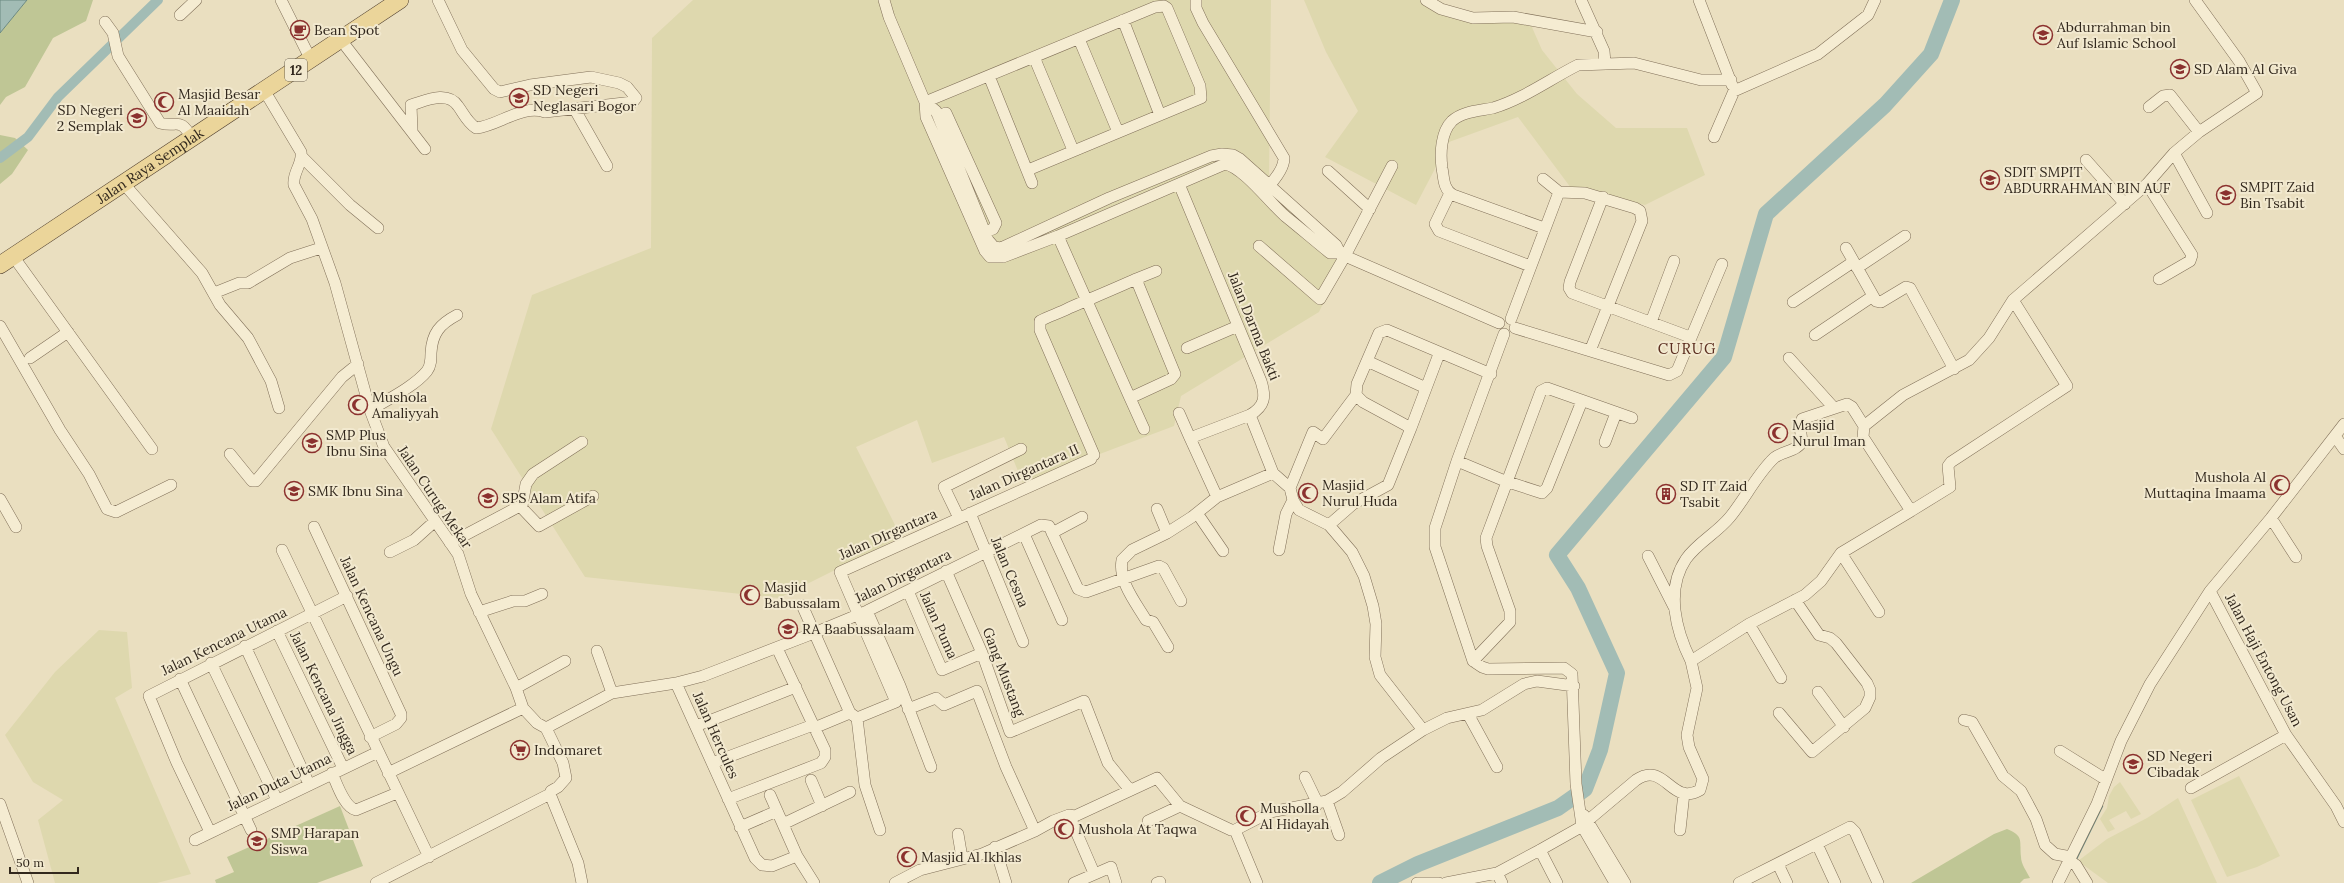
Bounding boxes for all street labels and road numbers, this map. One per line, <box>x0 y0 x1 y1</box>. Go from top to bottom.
road number: 12 <box>285 59 307 81</box>
street label: Jalan Raya Semplak <box>92 123 207 208</box>
street label: Jalan Darma Bakti <box>1224 268 1284 383</box>
street label: Jalan Dirgantara II <box>966 440 1082 505</box>
street label: Jalan Curug Mekar <box>393 441 476 552</box>
street label: Jalan DIrgantara <box>835 504 940 564</box>
street label: Jalan Cesna <box>987 533 1033 610</box>
street label: Jalan Dirgantara <box>851 545 954 608</box>
street label: Jalan Kencana Ungu <box>336 552 408 679</box>
street label: Jalan Puma <box>916 588 962 662</box>
street label: Jalan Haji Entong Usan <box>2221 590 2307 730</box>
street label: Jalan Kencana Utama <box>157 603 290 680</box>
street label: Gang Mustang <box>979 625 1029 720</box>
street label: Jalan Kencana Jingga <box>286 627 362 758</box>
street label: Jalan Hercules <box>688 688 743 781</box>
street label: Jalan Duta Utama <box>223 749 334 815</box>

